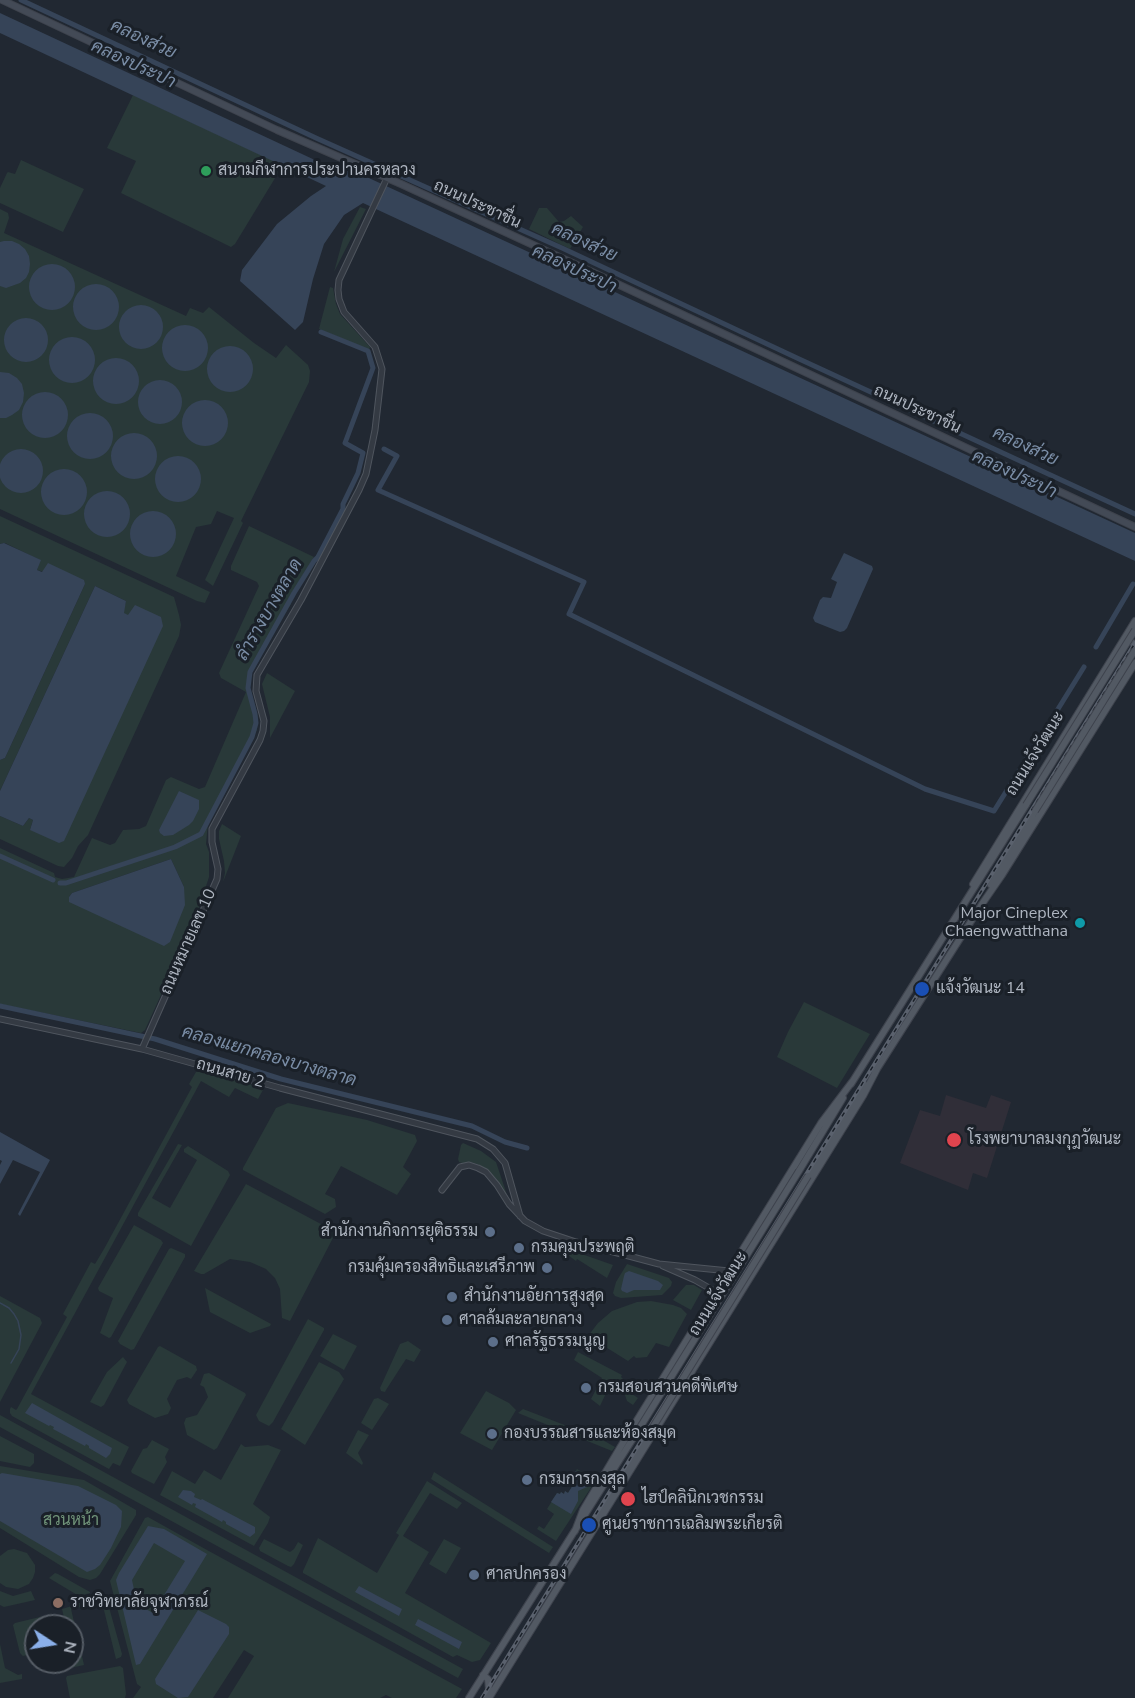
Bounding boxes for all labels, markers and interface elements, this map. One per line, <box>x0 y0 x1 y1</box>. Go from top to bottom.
water label: คลองส่วย <box>107 15 179 65</box>
water label: คลองประปา <box>87 36 179 94</box>
place label: สนามกีฬาการประปานครหลวง <box>218 161 416 181</box>
marker: สนามกีฬาการประปานครหลวง <box>199 164 213 178</box>
street label: ถนนประชาชื่น <box>430 176 524 234</box>
water label: คลองส่วย <box>548 218 620 268</box>
water label: คลองประปา <box>528 241 620 299</box>
street label: ถนนประชาชื่น <box>870 381 964 439</box>
water label: คลองส่วย <box>989 422 1061 472</box>
water label: คลองประปา <box>968 446 1060 504</box>
water label: ลำรางบางตลาด <box>232 555 308 665</box>
street label: ถนนแจ้งวัฒนะ <box>1003 708 1069 800</box>
street label: ถนนหมายเลข 10 <box>157 886 221 998</box>
place label: Major Cineplex Chaengwatthana <box>945 904 1068 942</box>
marker: Major Cineplex Chaengwatthana <box>1073 916 1087 930</box>
place label: แจ้งวัฒนะ 14 <box>936 979 1025 999</box>
marker: แจ้งวัฒนะ 14 <box>913 980 931 998</box>
water label: คลองแยกคลองบางตลาด <box>179 1022 359 1092</box>
street label: ถนนสาย 2 <box>194 1055 266 1093</box>
place label: โรงพยาบาลมงกุฎวัฒนะ <box>968 1130 1121 1150</box>
marker: โรงพยาบาลมงกุฎวัฒนะ <box>945 1131 963 1149</box>
place label: สำนักงานกิจการยุติธรรม <box>321 1222 478 1242</box>
marker: สำนักงานกิจการยุติธรรม <box>483 1225 497 1239</box>
place label: กรมคุมประพฤติ <box>531 1238 635 1258</box>
marker: กรมคุมประพฤติ <box>512 1241 526 1255</box>
street label: ถนนแจ้งวัฒนะ <box>686 1248 752 1340</box>
place label: กรมคุ้มครองสิทธิและเสรีภาพ <box>348 1258 535 1278</box>
marker: กรมคุ้มครองสิทธิและเสรีภาพ <box>540 1261 554 1275</box>
place label: สำนักงานอัยการสูงสุด <box>464 1287 604 1307</box>
marker: สำนักงานอัยการสูงสุด <box>445 1290 459 1304</box>
place label: ศาลล้มละลายกลาง <box>459 1310 582 1330</box>
marker: ศาลล้มละลายกลาง <box>440 1313 454 1327</box>
place label: ศาลรัฐธรรมนูญ <box>505 1332 605 1352</box>
marker: ศาลรัฐธรรมนูญ <box>486 1335 500 1349</box>
place label: กรมสอบสวนคดีพิเศษ <box>598 1378 738 1398</box>
marker: กรมสอบสวนคดีพิเศษ <box>579 1381 593 1395</box>
place label: กองบรรณสารและห้องสมุด <box>504 1424 676 1444</box>
marker: กองบรรณสารและห้องสมุด <box>485 1427 499 1441</box>
place label: กรมการกงสุล <box>539 1470 626 1490</box>
marker: กรมการกงสุล <box>520 1473 534 1487</box>
place label: ไฮป์คลินิกเวชกรรม <box>642 1489 763 1509</box>
marker: ไฮป์คลินิกเวชกรรม <box>619 1490 637 1508</box>
park label: สวนหน้า <box>43 1511 99 1531</box>
place label: ศูนย์ราชการเฉลิมพระเกียรติ <box>602 1515 783 1535</box>
marker: ศูนย์ราชการเฉลิมพระเกียรติ <box>580 1516 598 1534</box>
place label: ศาลปกครอง <box>486 1565 566 1585</box>
marker: ศาลปกครอง <box>467 1568 481 1582</box>
place label: ราชวิทยาลัยจุฬาภรณ์ <box>70 1593 208 1613</box>
marker: ราชวิทยาลัยจุฬาภรณ์ <box>51 1596 65 1610</box>
north arrow <box>24 1614 84 1674</box>
text: N <box>58 1639 82 1655</box>

